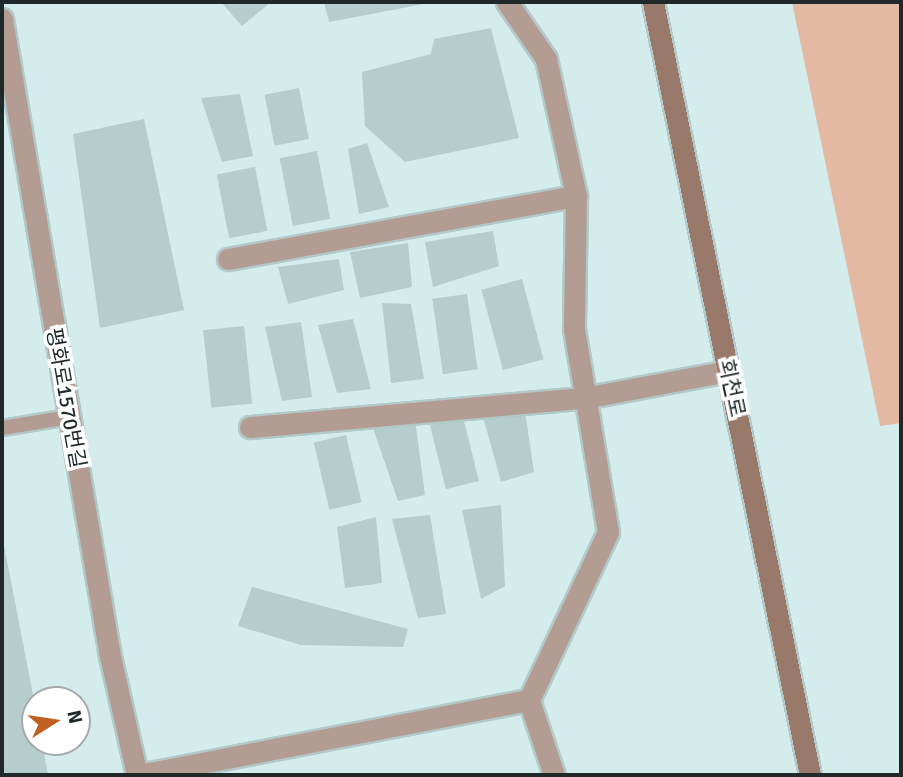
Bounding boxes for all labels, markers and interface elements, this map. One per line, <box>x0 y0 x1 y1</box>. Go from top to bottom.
street label: 평화로1570번길 <box>41 326 91 470</box>
street label: 회천로 <box>714 357 750 419</box>
north arrow <box>21 686 91 756</box>
text: N <box>61 708 88 726</box>

